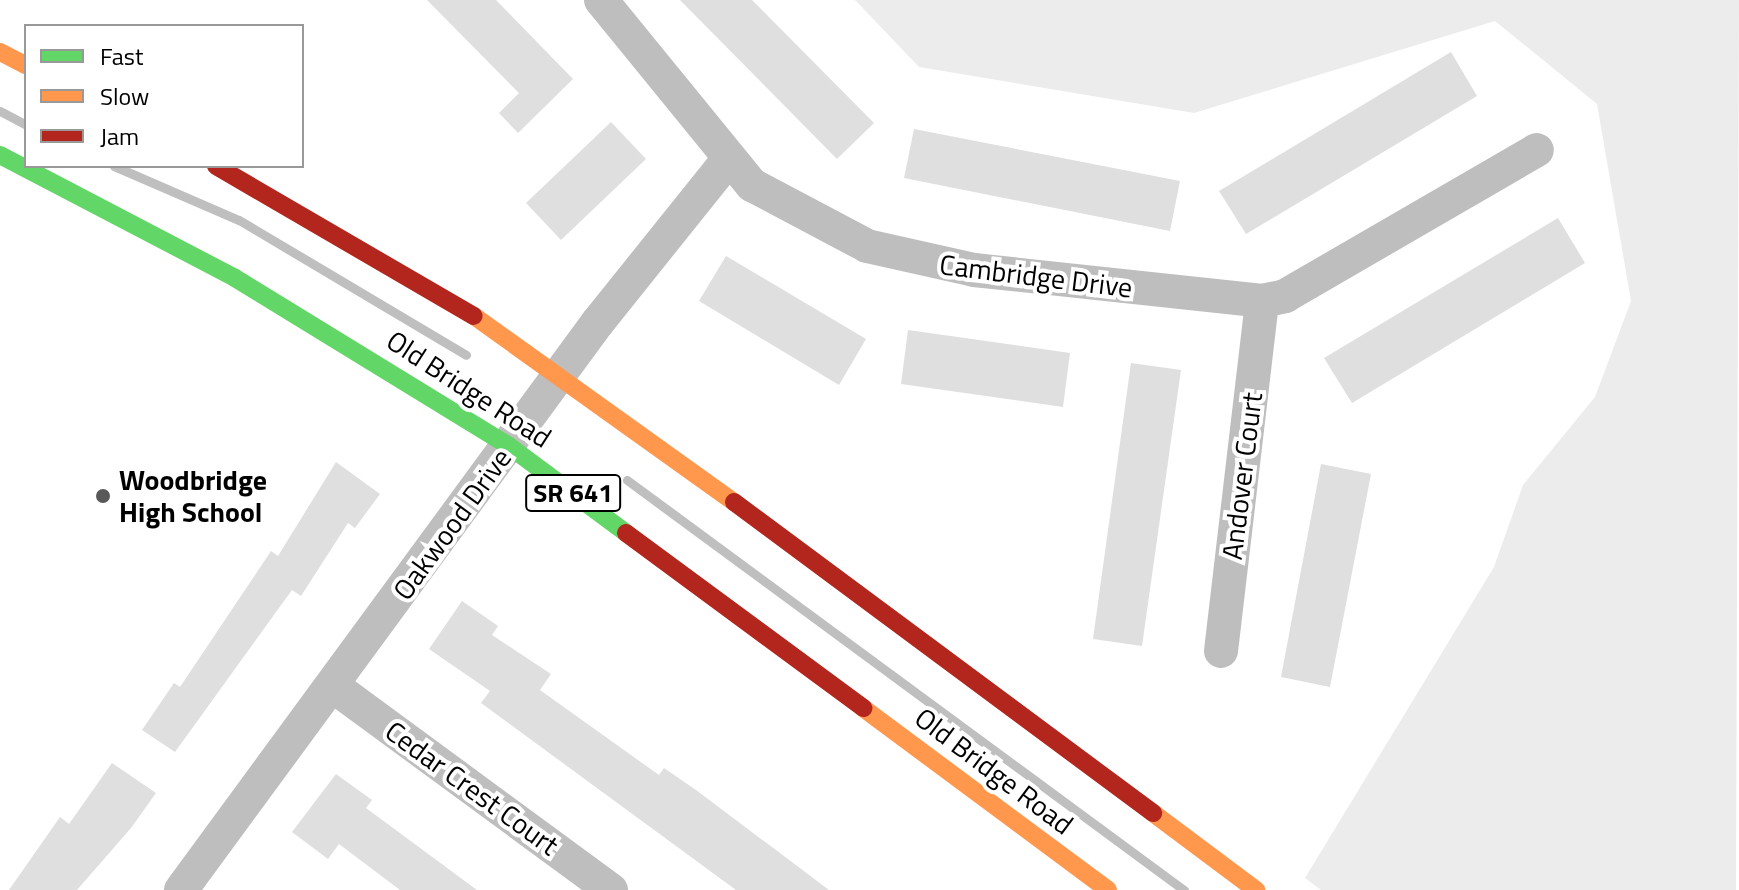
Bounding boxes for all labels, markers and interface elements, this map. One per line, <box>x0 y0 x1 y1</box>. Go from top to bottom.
legend <box>24 24 304 168</box>
text: Fast <box>100 38 143 74</box>
text: Slow <box>100 78 149 114</box>
text: Jam <box>100 118 139 154</box>
street label: Cambridge Drive <box>938 248 1134 304</box>
street label: Old Bridge Road <box>381 323 557 455</box>
street label: Andover Court <box>1215 390 1269 562</box>
street label: Oakwood Drive <box>386 442 518 606</box>
place label: Woodbridge High School <box>119 463 267 529</box>
road number: SR 641 <box>525 471 621 515</box>
marker: Woodbridge High School <box>94 487 112 505</box>
street label: Old Bridge Road <box>908 701 1080 841</box>
street label: Cedar Crest Court <box>379 714 565 862</box>

